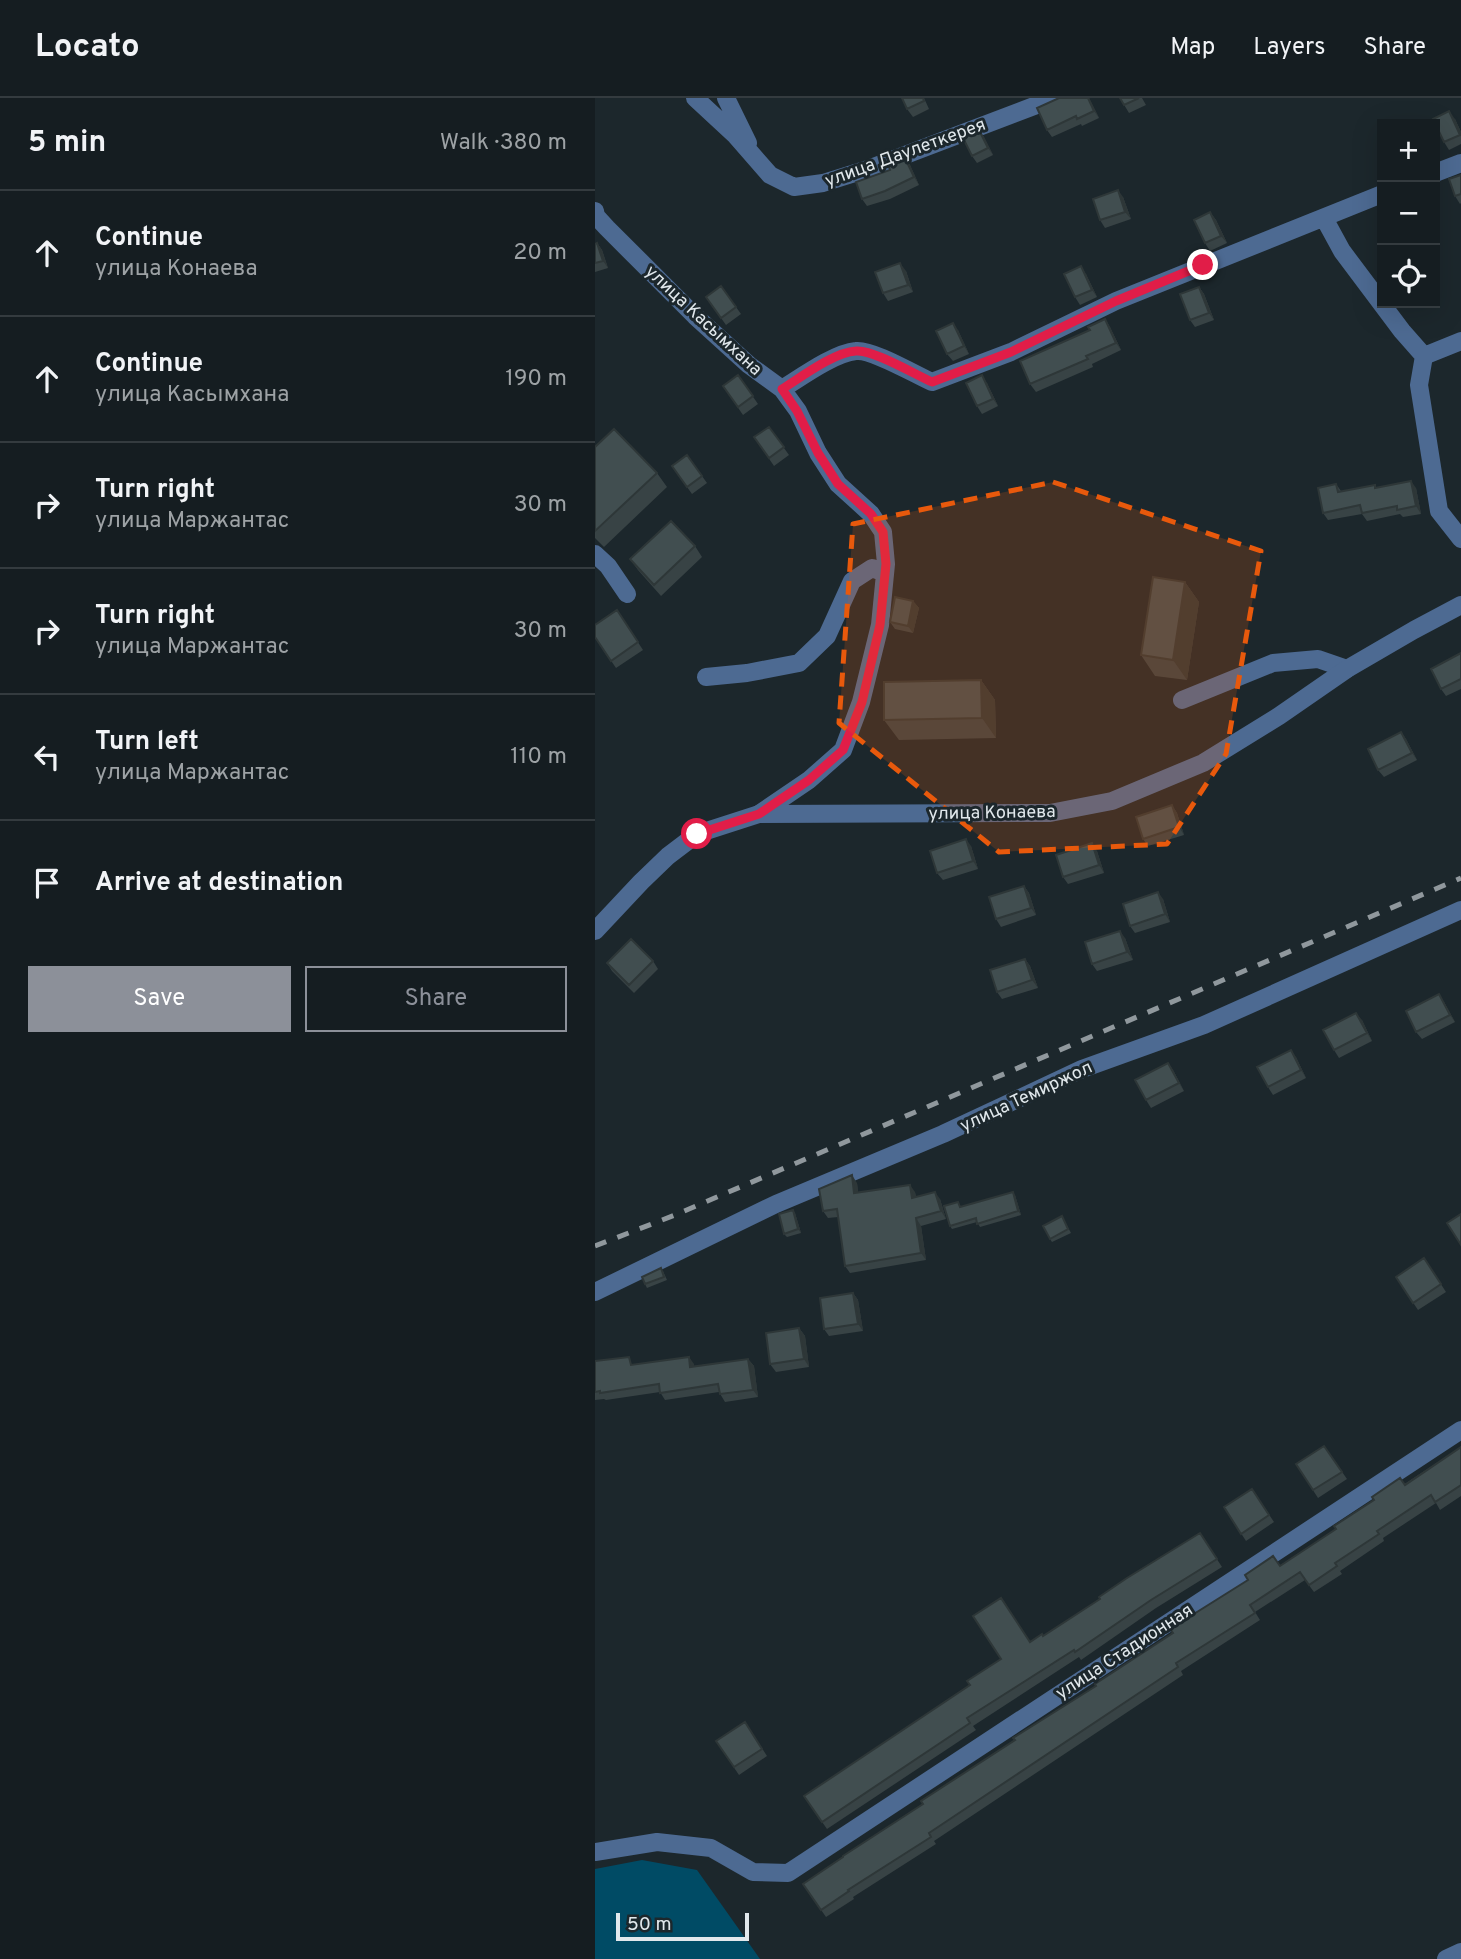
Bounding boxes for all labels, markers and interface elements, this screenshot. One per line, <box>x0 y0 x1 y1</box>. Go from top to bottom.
text: Locato <box>35 27 140 69</box>
text: Map <box>1170 33 1215 63</box>
text: Layers <box>1253 33 1325 63</box>
text: Share <box>1363 33 1426 63</box>
street label: улица Даулеткерея <box>822 114 989 193</box>
map controls <box>1377 119 1440 308</box>
button: + <box>1377 119 1440 182</box>
text: 5 min <box>28 125 106 162</box>
text: Walk · 380 m <box>440 129 567 158</box>
button: − <box>1377 182 1440 245</box>
text: Continue <box>95 222 203 255</box>
icon: ahead <box>28 234 66 272</box>
text: 20 m <box>513 239 567 268</box>
button: locate <box>1377 245 1440 308</box>
route end <box>1187 249 1218 280</box>
text: улица Конаева <box>95 255 258 284</box>
street label: улица Касымхана <box>640 261 766 381</box>
text: Continue <box>95 348 203 381</box>
icon: ahead <box>28 360 66 398</box>
text: 190 m <box>505 365 567 394</box>
text: улица Касымхана <box>95 381 289 410</box>
text: Turn right <box>95 474 215 507</box>
icon: right <box>28 486 66 524</box>
text: 30 m <box>514 491 567 520</box>
text: улица Маржантас <box>95 507 289 536</box>
text: Turn right <box>95 600 215 633</box>
icon: right <box>28 612 66 650</box>
text: 30 m <box>514 617 567 646</box>
text: улица Маржантас <box>95 633 289 662</box>
text: Turn left <box>95 726 199 759</box>
icon: left <box>28 738 66 776</box>
text: 110 m <box>510 743 567 772</box>
text: улица Маржантас <box>95 759 289 788</box>
street label: улица Конаева <box>928 801 1056 826</box>
route start <box>681 818 712 849</box>
icon: arrive <box>28 864 66 902</box>
text: Arrive at destination <box>95 867 343 900</box>
button: Save <box>28 966 291 1032</box>
button: Share <box>305 966 567 1032</box>
street label: улица Темиржол <box>957 1057 1096 1138</box>
street label: улица Стадионная <box>1052 1599 1198 1705</box>
scale bar <box>616 1910 749 1942</box>
text: 50 m <box>627 1913 672 1937</box>

